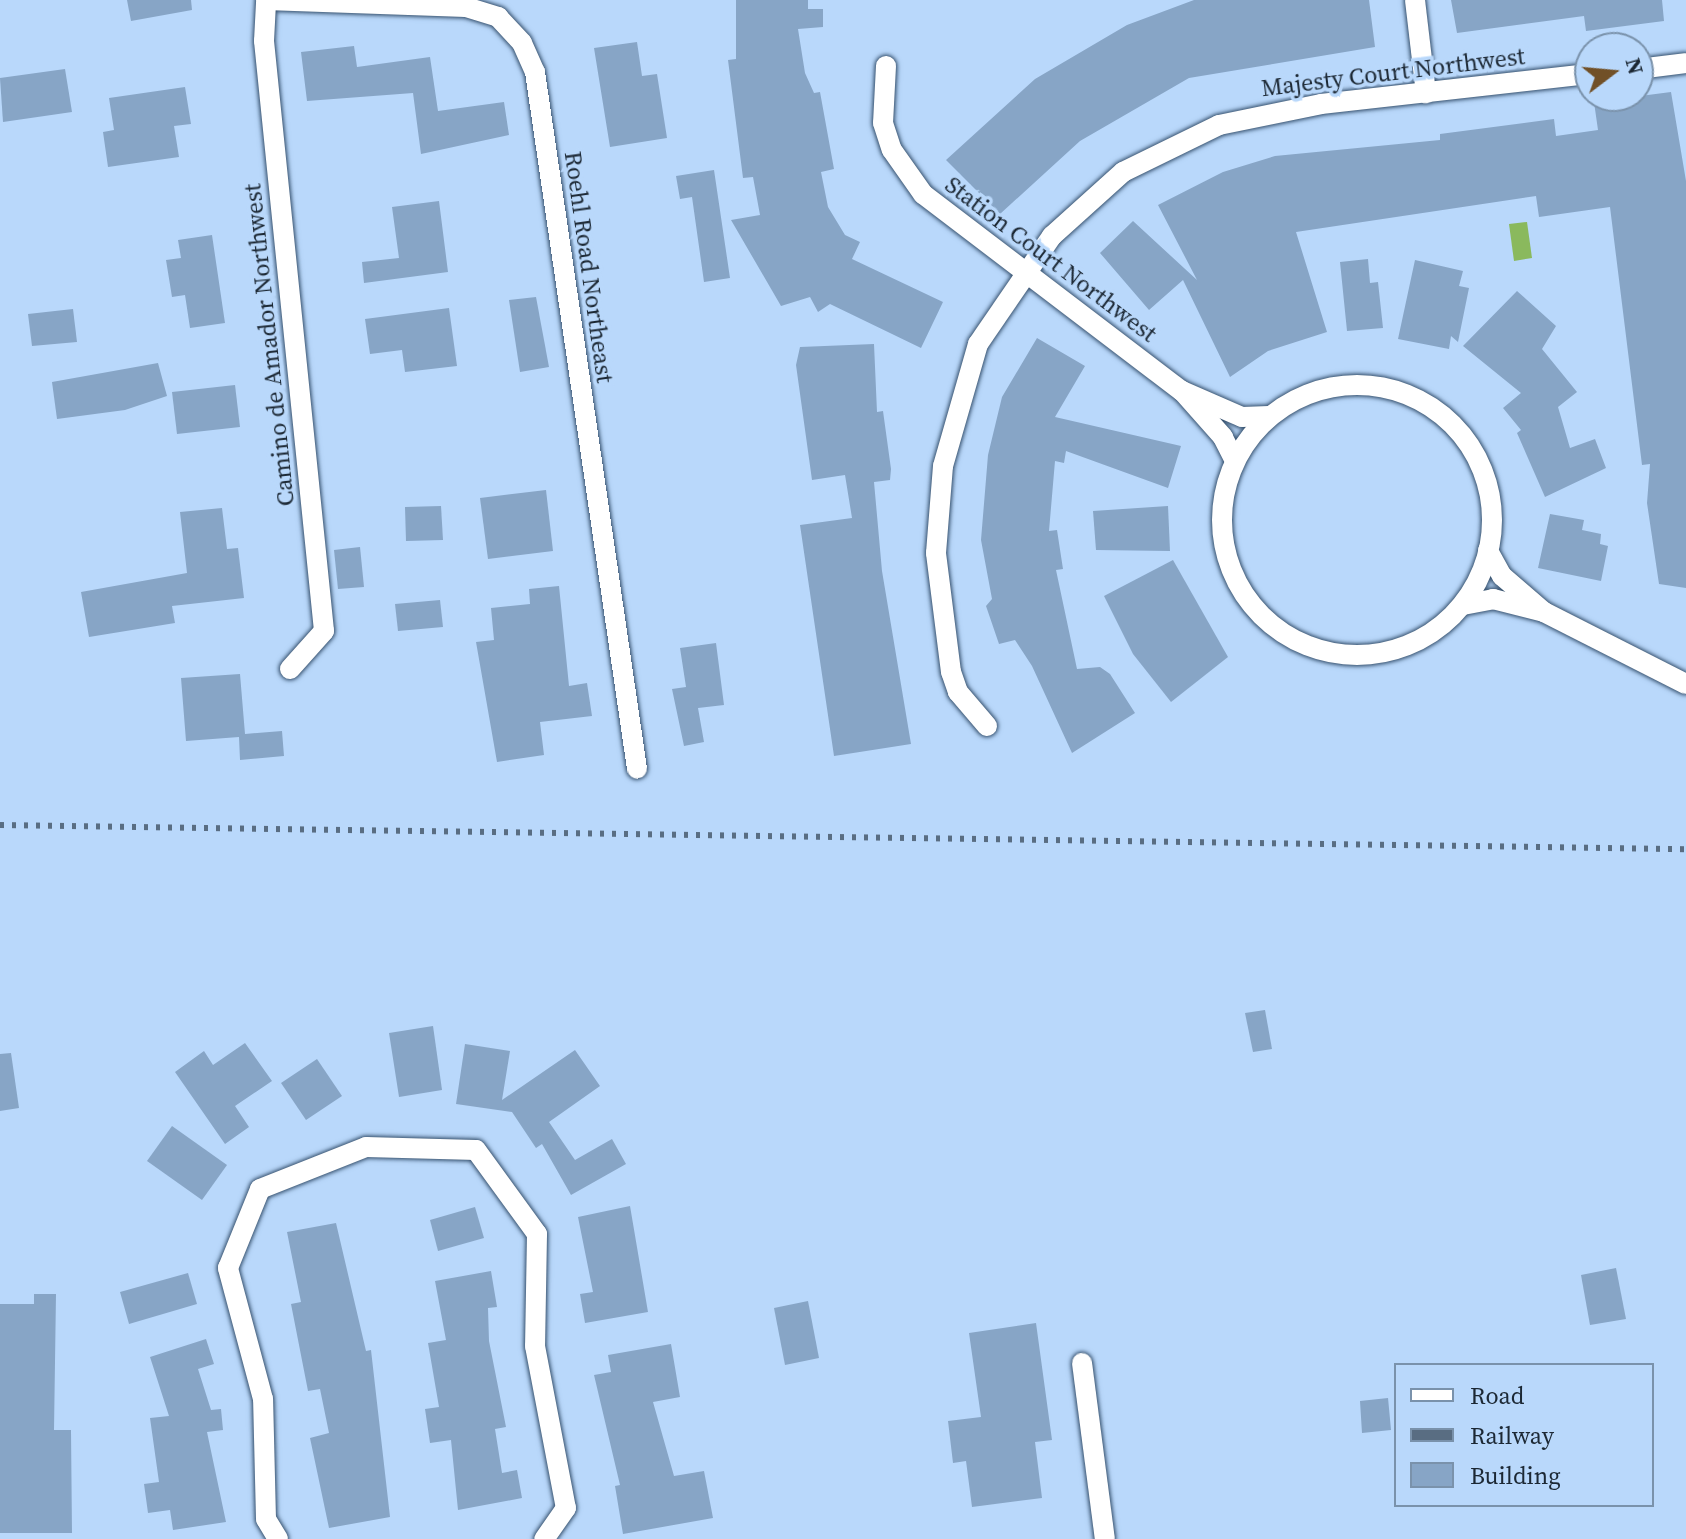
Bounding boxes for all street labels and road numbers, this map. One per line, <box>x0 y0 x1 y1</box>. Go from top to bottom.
street label: Majesty Court Northwest <box>1260 42 1526 102</box>
street label: Roehl Road Northeast <box>558 149 620 385</box>
street label: Station Court Northwest <box>940 170 1162 348</box>
street label: Camino de Amador Northwest <box>238 182 300 508</box>

